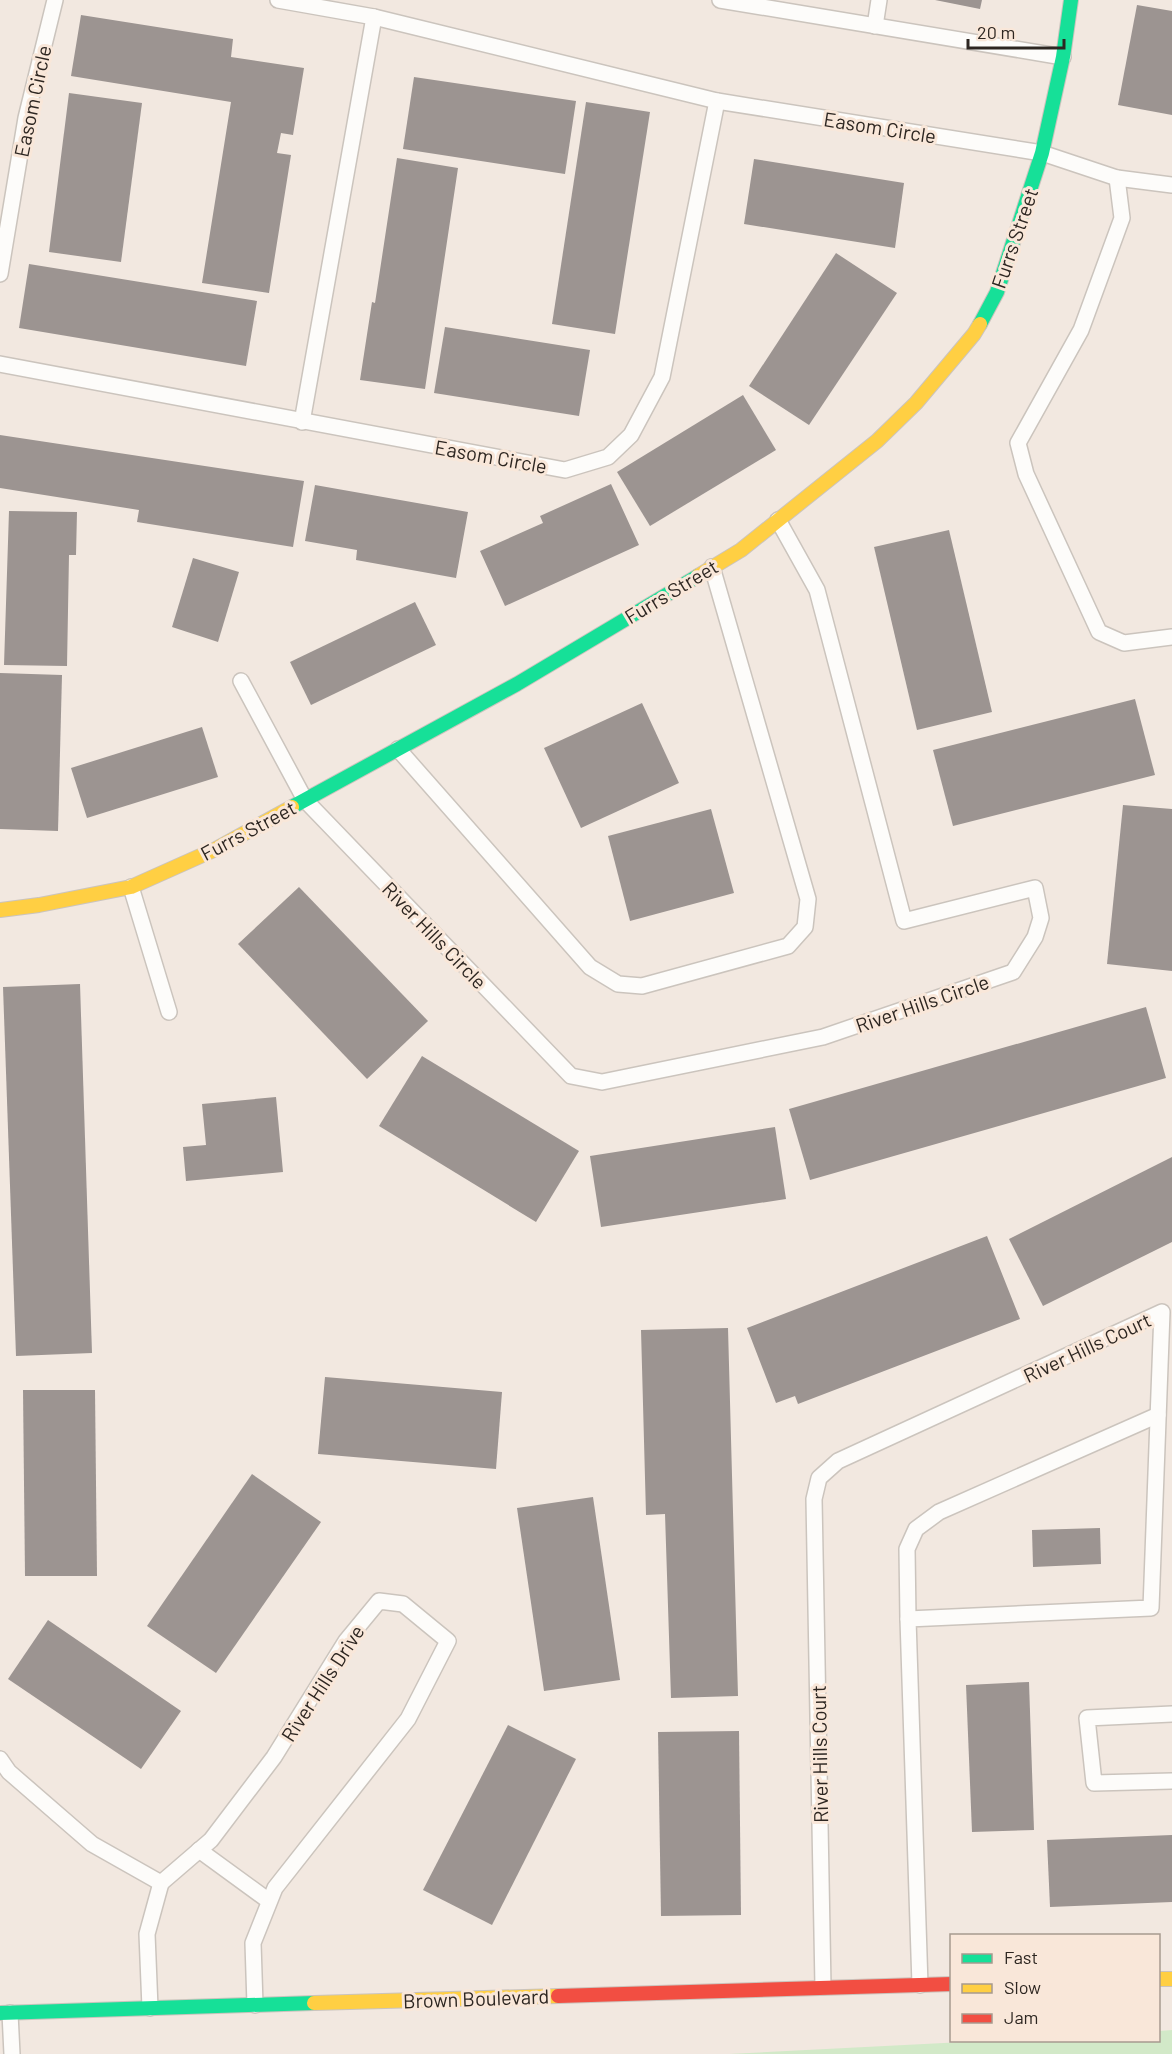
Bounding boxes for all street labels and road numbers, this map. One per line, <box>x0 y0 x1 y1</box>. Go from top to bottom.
street label: Easom Circle <box>8 43 56 159</box>
street label: Easom Circle <box>822 106 938 148</box>
street label: Furrs Street <box>986 185 1042 291</box>
street label: Easom Circle <box>433 434 549 478</box>
street label: Furrs Street <box>620 554 722 628</box>
street label: Furrs Street <box>196 795 300 865</box>
street label: River Hills Circle <box>378 876 492 994</box>
street label: River Hills Circle <box>852 969 992 1037</box>
street label: River Hills Court <box>1019 1307 1155 1387</box>
street label: River Hills Drive <box>275 1620 369 1746</box>
street label: River Hills Court <box>806 1685 832 1823</box>
street label: Brown Boulevard <box>403 1983 549 2013</box>

